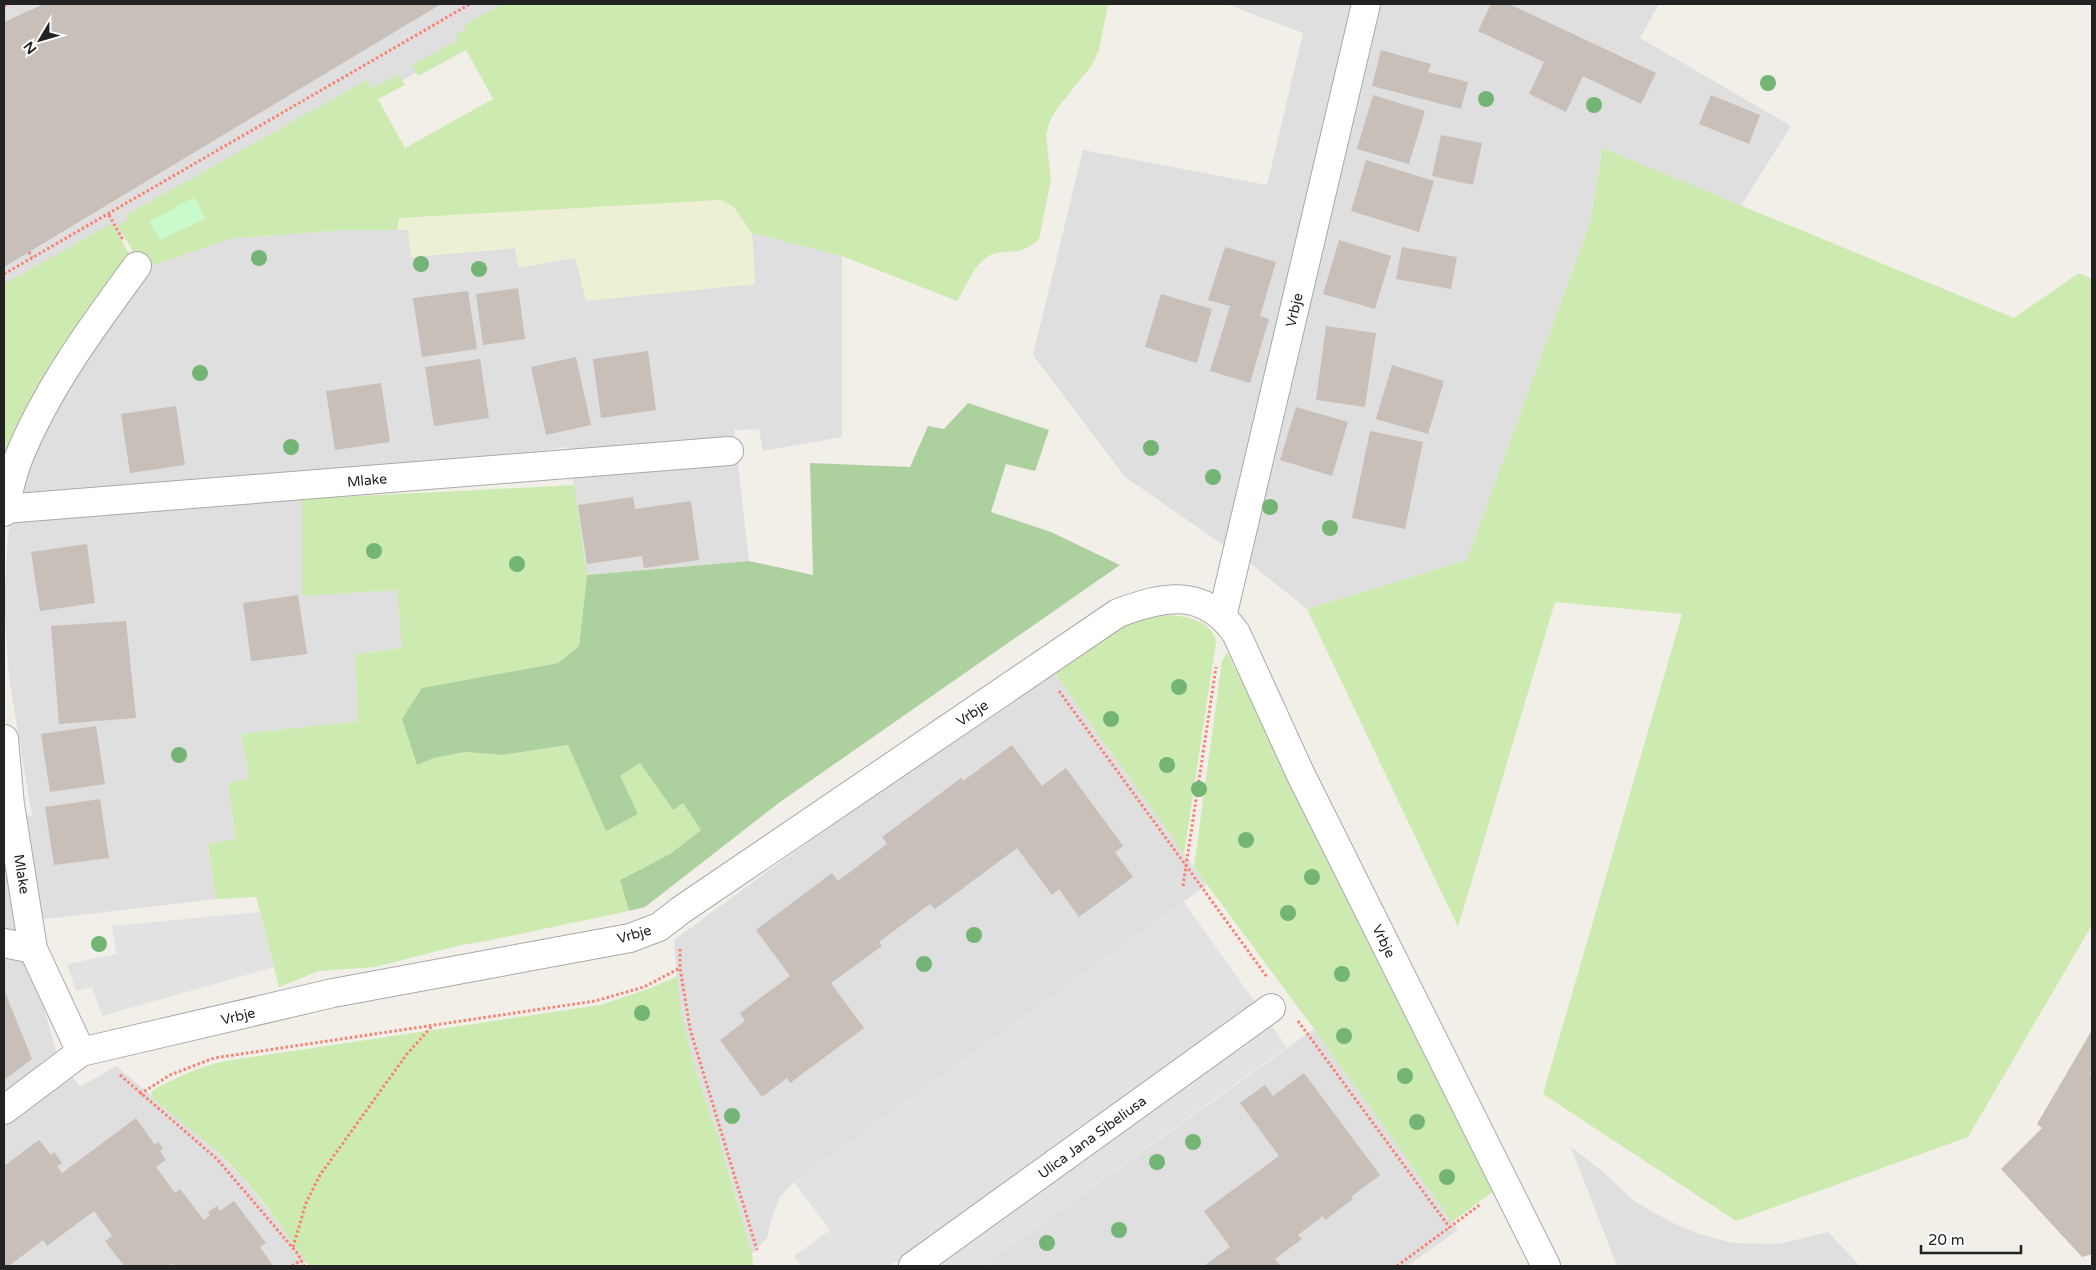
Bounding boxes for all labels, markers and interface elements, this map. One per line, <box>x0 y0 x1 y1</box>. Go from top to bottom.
north arrow <box>15 15 65 65</box>
text: N <box>20 38 40 57</box>
street label: Vrbje <box>1282 291 1307 329</box>
street label: Mlake <box>346 470 388 491</box>
street label: Vrbje <box>953 697 992 730</box>
street label: Mlake <box>10 853 33 895</box>
street label: Vrbje <box>615 921 653 947</box>
street label: Vrbje <box>1368 922 1399 961</box>
street label: Vrbje <box>219 1004 257 1029</box>
street label: Ulica Jana Sibeliusa <box>1035 1092 1150 1182</box>
scale bar <box>1921 1222 2021 1254</box>
text: 20 m <box>1928 1231 1965 1249</box>

